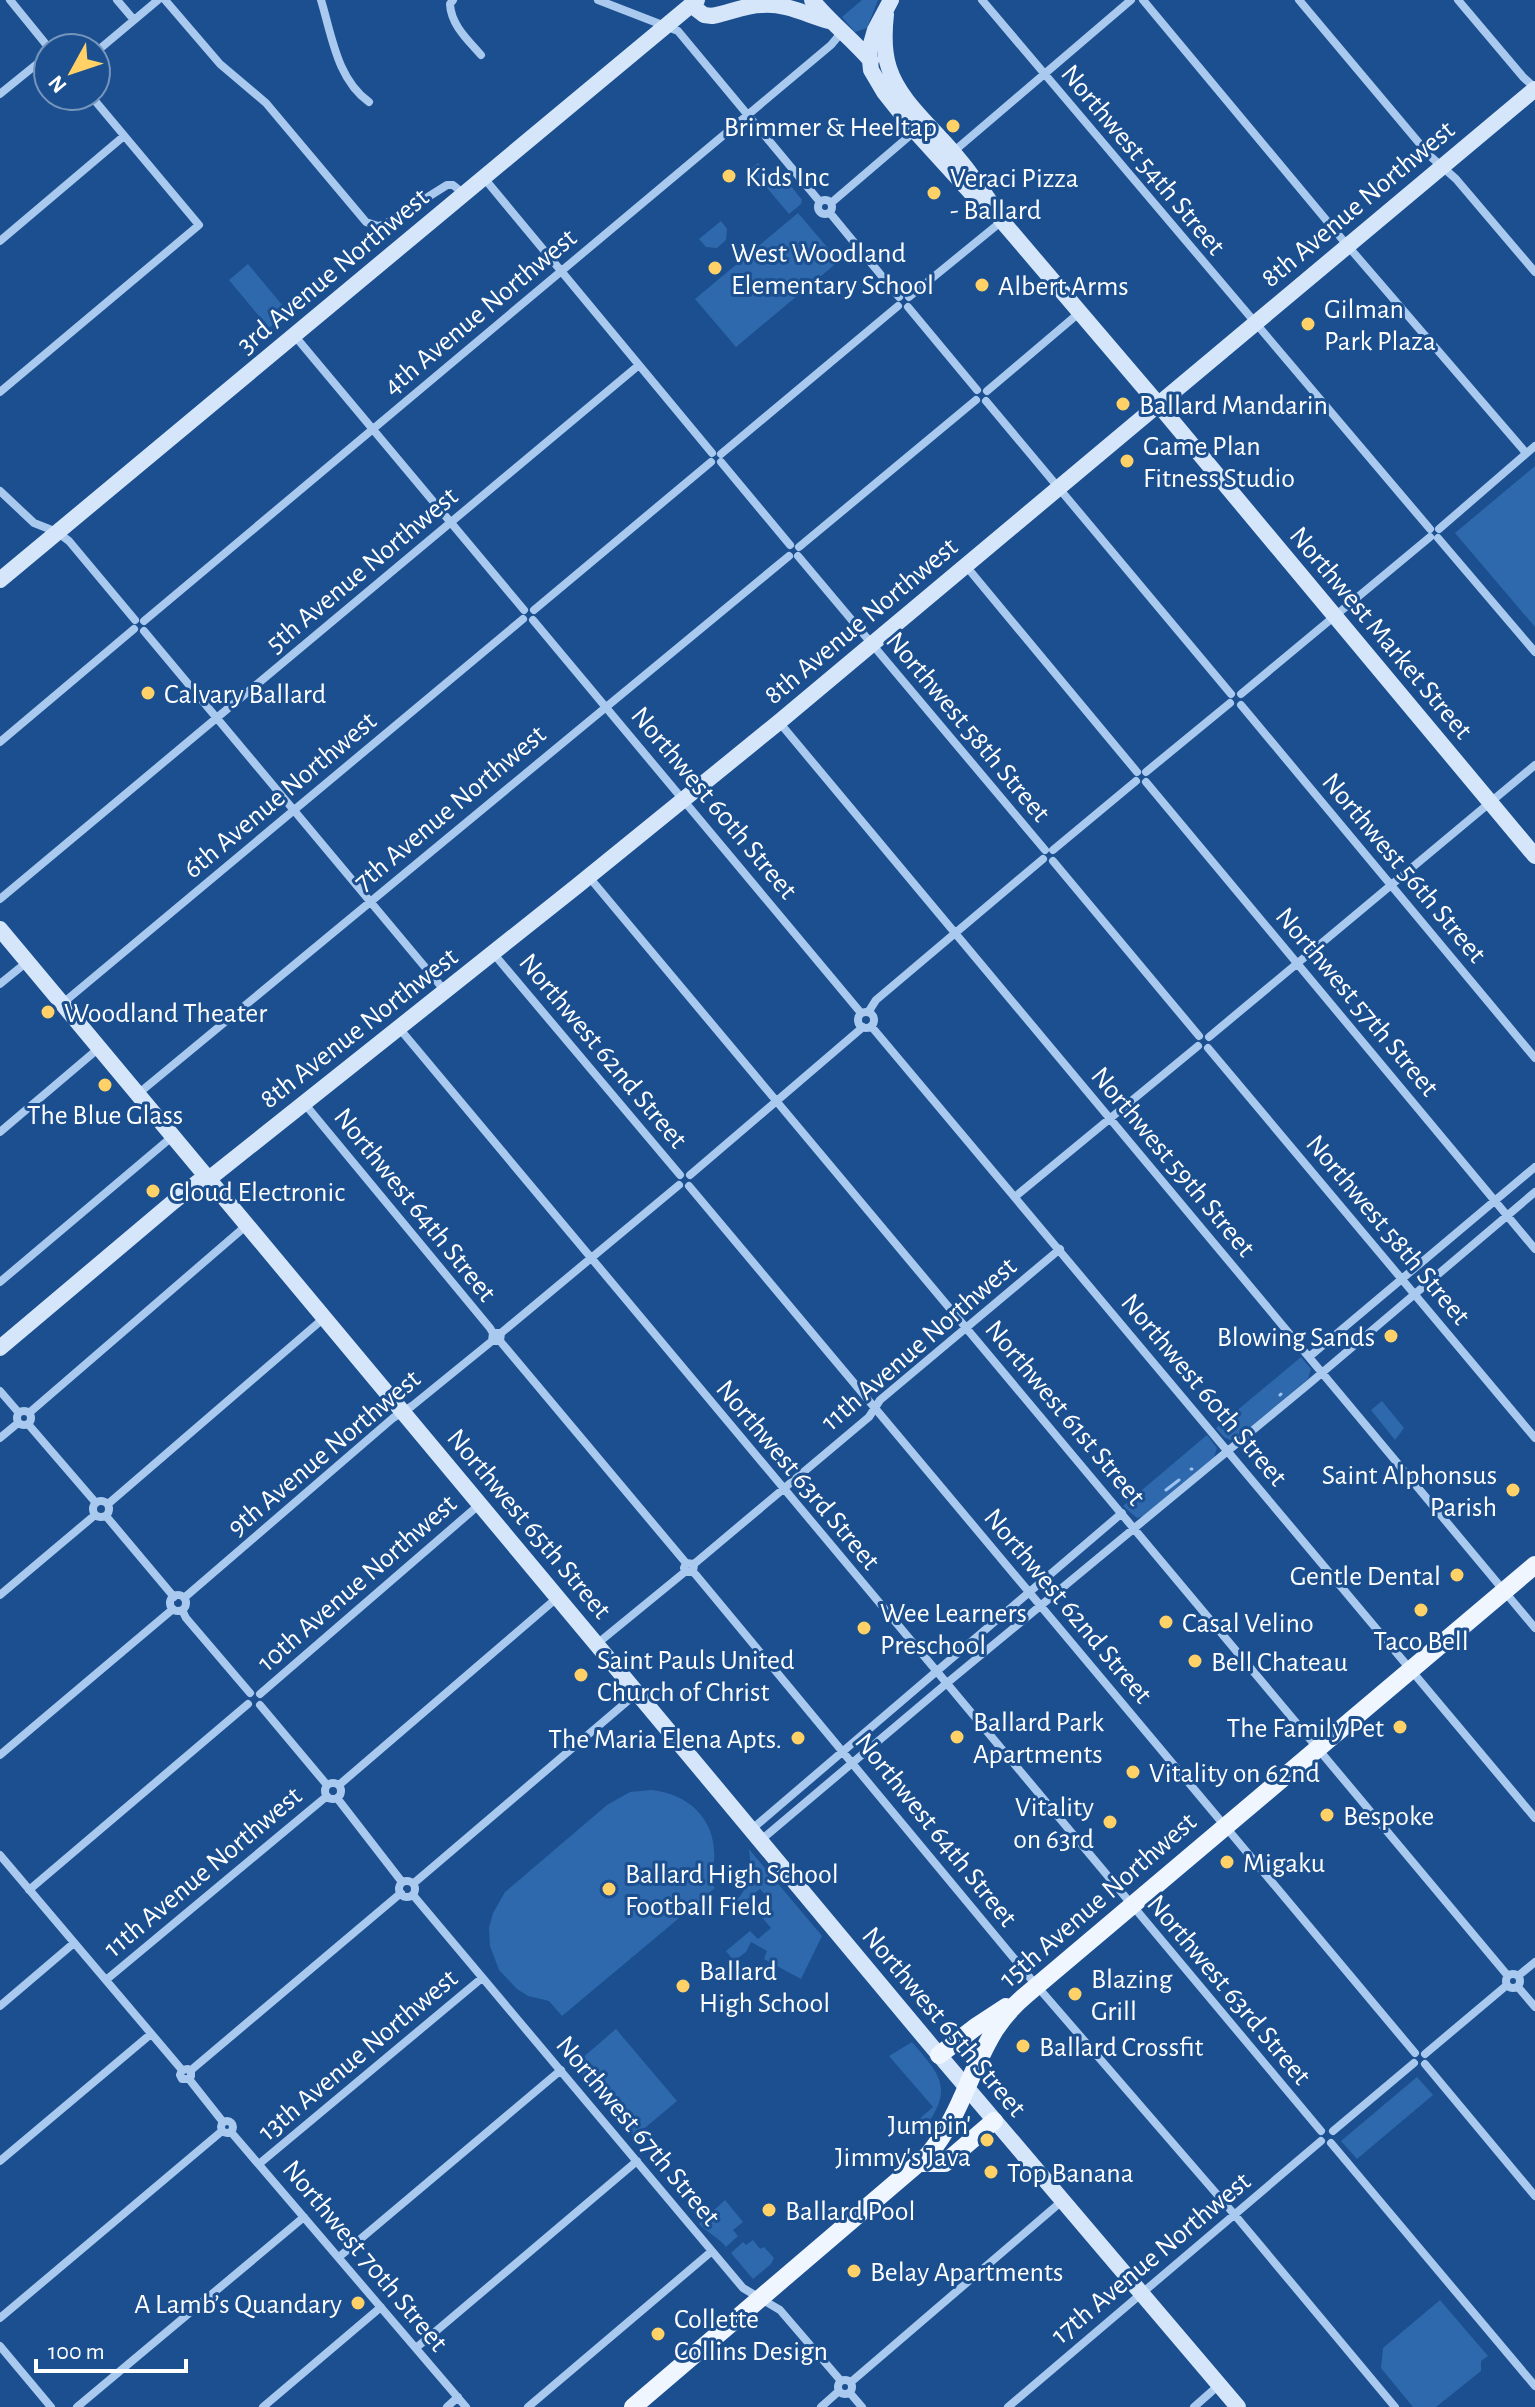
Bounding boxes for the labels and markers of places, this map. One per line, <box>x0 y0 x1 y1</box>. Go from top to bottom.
place label: Brimmer & Heeltap <box>724 114 937 142</box>
marker: Brimmer & Heeltap <box>944 117 962 135</box>
place label: Kids Inc <box>745 164 829 192</box>
place label: Veraci Pizza - Ballard <box>950 165 1079 225</box>
marker: Kids Inc <box>720 167 738 185</box>
marker: Veraci Pizza - Ballard <box>925 184 943 202</box>
place label: West Woodland Elementary School <box>731 240 934 300</box>
marker: West Woodland Elementary School <box>706 259 724 277</box>
place label: Albert Arms <box>998 273 1129 301</box>
marker: Albert Arms <box>973 276 991 294</box>
place label: Gilman Park Plaza <box>1324 296 1436 356</box>
marker: Gilman Park Plaza <box>1299 315 1317 333</box>
place label: Ballard Mandarin <box>1139 392 1328 420</box>
marker: Ballard Mandarin <box>1114 395 1132 413</box>
place label: Game Plan Fitness Studio <box>1143 433 1295 493</box>
marker: Game Plan Fitness Studio <box>1118 452 1136 470</box>
place label: Calvary Ballard <box>164 681 326 709</box>
marker: Calvary Ballard <box>139 684 157 702</box>
place label: Woodland Theater <box>64 1000 267 1028</box>
marker: Woodland Theater <box>39 1003 57 1021</box>
marker: The Blue Glass <box>96 1076 114 1094</box>
place label: The Blue Glass <box>27 1102 183 1130</box>
place label: Cloud Electronic <box>169 1179 345 1207</box>
marker: Cloud Electronic <box>144 1182 162 1200</box>
place label: Blowing Sands <box>1217 1324 1375 1352</box>
marker: Blowing Sands <box>1382 1327 1400 1345</box>
place label: Saint Alphonsus Parish <box>1322 1462 1497 1522</box>
marker: Saint Alphonsus Parish <box>1504 1481 1522 1499</box>
place label: Gentle Dental <box>1290 1563 1441 1591</box>
marker: Gentle Dental <box>1448 1566 1466 1584</box>
place label: Wee Learners Preschool <box>880 1600 1027 1660</box>
marker: Taco Bell <box>1412 1601 1430 1619</box>
place label: Casal Velino <box>1182 1610 1314 1638</box>
marker: Casal Velino <box>1157 1613 1175 1631</box>
marker: Wee Learners Preschool <box>855 1619 873 1637</box>
place label: Taco Bell <box>1373 1628 1469 1656</box>
place label: Saint Pauls United Church of Christ <box>597 1647 794 1707</box>
place label: Bell Chateau <box>1211 1649 1348 1677</box>
marker: Bell Chateau <box>1186 1652 1204 1670</box>
marker: Saint Pauls United Church of Christ <box>572 1666 590 1684</box>
place label: Ballard Park Apartments <box>973 1709 1104 1769</box>
place label: The Family Pet <box>1227 1715 1384 1743</box>
marker: The Family Pet <box>1391 1718 1409 1736</box>
place label: The Maria Elena Apts. <box>548 1726 782 1754</box>
marker: Ballard Park Apartments <box>948 1728 966 1746</box>
marker: The Maria Elena Apts. <box>789 1729 807 1747</box>
place label: Vitality on 62nd <box>1149 1760 1320 1788</box>
marker: Vitality on 62nd <box>1124 1763 1142 1781</box>
place label: Vitality on 63rd <box>1013 1794 1094 1854</box>
place label: Bespoke <box>1343 1803 1434 1831</box>
marker: Bespoke <box>1318 1806 1336 1824</box>
marker: Vitality on 63rd <box>1101 1813 1119 1831</box>
place label: Migaku <box>1243 1850 1325 1878</box>
marker: Migaku <box>1218 1853 1236 1871</box>
place label: Ballard High School Football Field <box>625 1861 839 1921</box>
marker: Ballard High School Football Field <box>600 1880 618 1898</box>
place label: Ballard High School <box>699 1958 830 2018</box>
place label: Blazing Grill <box>1091 1966 1173 2026</box>
marker: Ballard High School <box>674 1977 692 1995</box>
marker: Blazing Grill <box>1066 1985 1084 2003</box>
place label: Ballard Crossfit <box>1039 2034 1204 2062</box>
marker: Ballard Crossfit <box>1014 2037 1032 2055</box>
place label: Jumpin' Jimmy's Java <box>835 2112 971 2172</box>
marker: Jumpin' Jimmy's Java <box>978 2131 996 2149</box>
place label: Top Banana <box>1007 2160 1134 2188</box>
marker: Top Banana <box>982 2163 1000 2181</box>
place label: Ballard Pool <box>785 2198 915 2226</box>
marker: Ballard Pool <box>760 2201 778 2219</box>
place label: Belay Apartments <box>870 2259 1063 2287</box>
marker: Belay Apartments <box>845 2262 863 2280</box>
place label: A Lamb’s Quandary <box>134 2291 342 2319</box>
marker: A Lamb’s Quandary <box>349 2294 367 2312</box>
place label: Collette Collins Design <box>674 2306 828 2366</box>
marker: Collette Collins Design <box>649 2325 667 2343</box>

